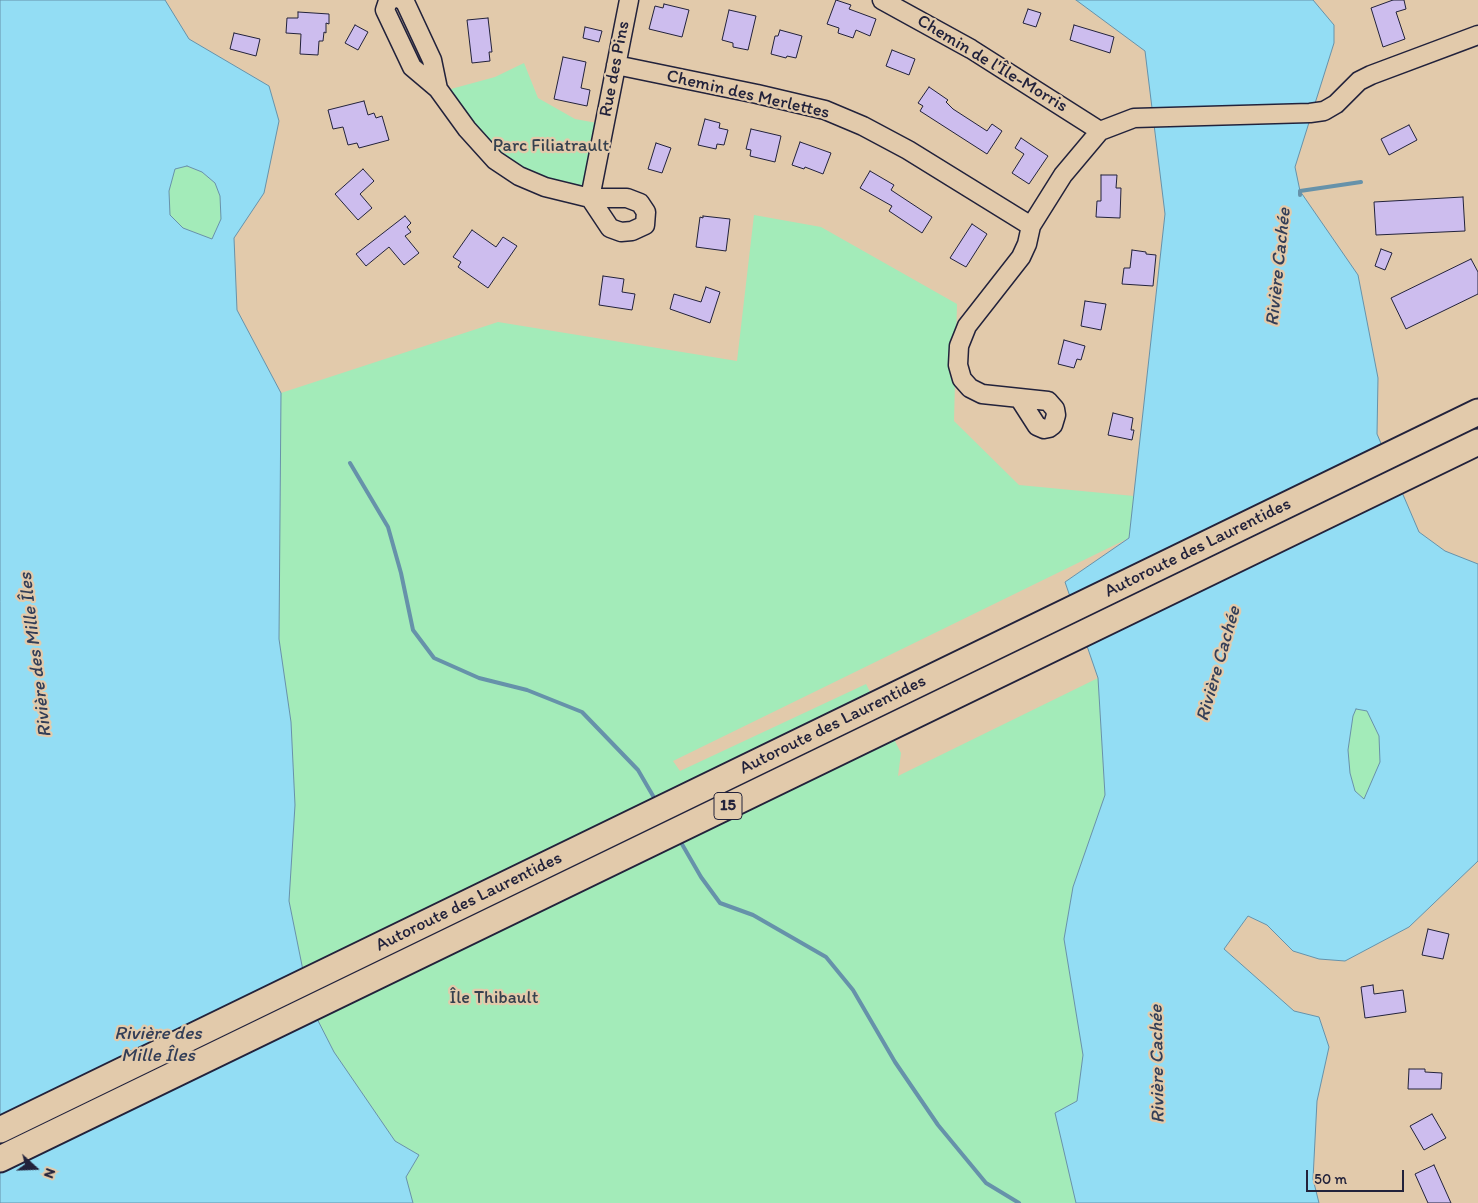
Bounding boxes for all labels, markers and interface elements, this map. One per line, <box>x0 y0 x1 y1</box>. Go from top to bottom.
street label: Chemin de l'Île-Morris <box>913 10 1071 118</box>
street label: Rue des Pins <box>595 19 635 119</box>
street label: Chemin des Merlettes <box>664 66 832 124</box>
park label: Parc Filiatrault <box>493 135 609 157</box>
water label: Rivière Cachée <box>1261 207 1297 327</box>
street label: Autoroute des Laurentides <box>1101 493 1295 603</box>
water label: Rivière des Mille Îles <box>15 571 57 739</box>
water label: Rivière Cachée <box>1192 604 1246 724</box>
street label: Autoroute des Laurentides <box>736 670 930 780</box>
road number: 15 <box>714 792 742 819</box>
street label: Autoroute des Laurentides <box>372 847 566 957</box>
park label: Île Thibault <box>450 987 538 1009</box>
water label: Rivière Cachée <box>1146 1005 1170 1123</box>
water label: Rivière des Mille Îles <box>114 1023 202 1067</box>
north arrow <box>10 1143 60 1193</box>
scale bar <box>1308 1160 1406 1192</box>
text: N <box>40 1166 59 1181</box>
text: 50 m <box>1314 1170 1347 1188</box>

